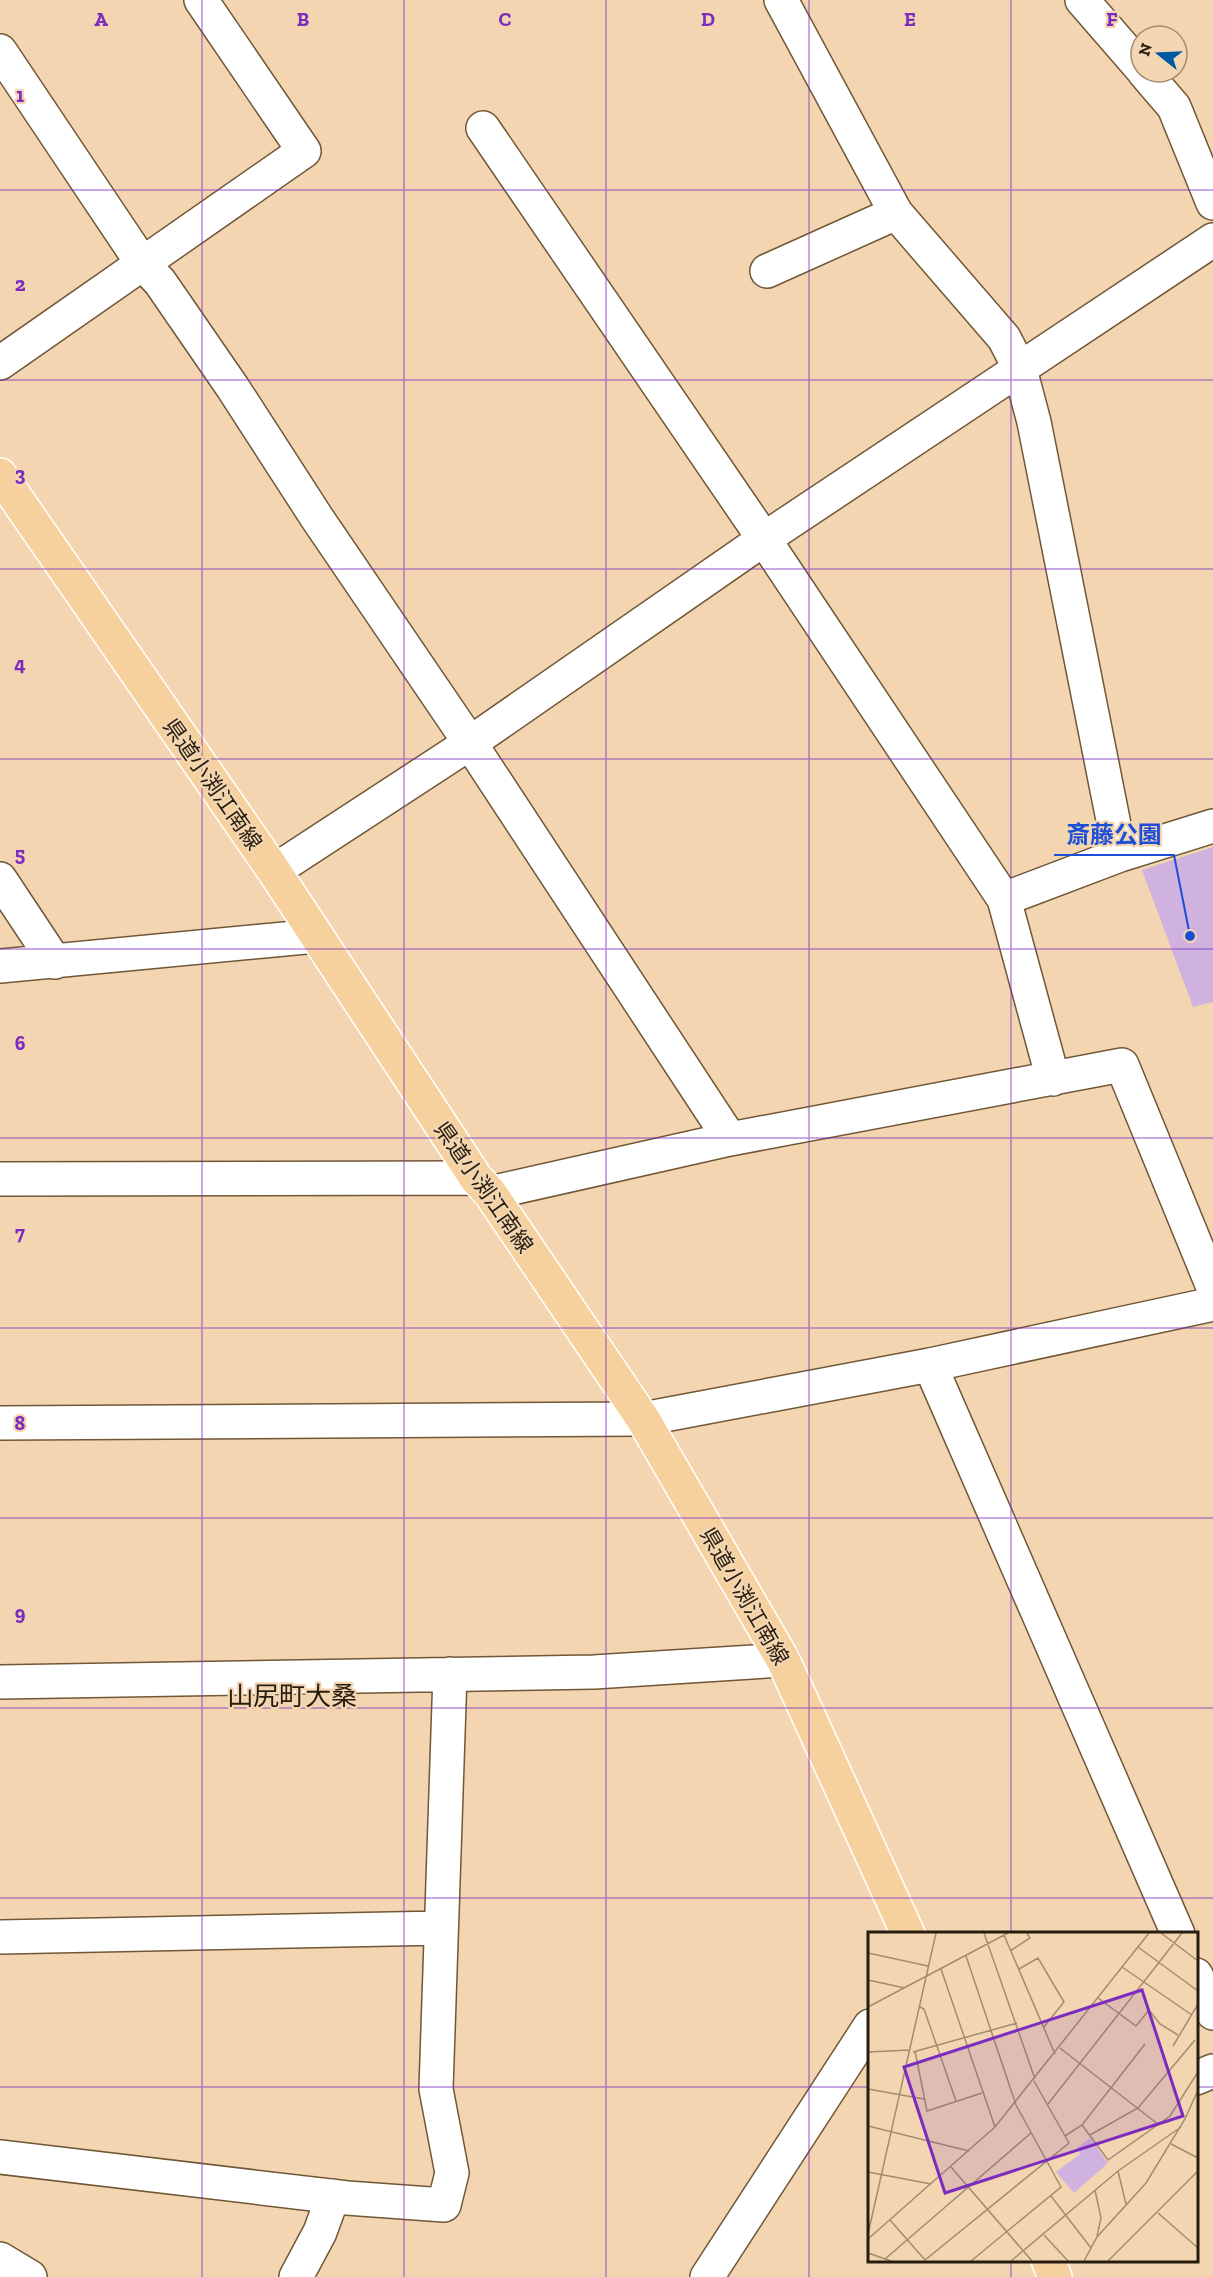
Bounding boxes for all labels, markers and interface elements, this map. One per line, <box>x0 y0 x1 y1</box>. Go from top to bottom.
text: A <box>94 7 108 31</box>
text: B <box>297 7 309 31</box>
text: C <box>499 7 512 31</box>
text: D <box>701 7 715 31</box>
text: E <box>904 7 916 31</box>
text: F <box>1106 7 1118 31</box>
north arrow <box>1129 24 1189 84</box>
text: N <box>1134 41 1156 58</box>
text: 1 <box>16 83 24 107</box>
text: 2 <box>15 272 26 296</box>
text: 3 <box>15 462 26 486</box>
text: 4 <box>14 652 26 676</box>
street label: 県道小渕江南線 <box>157 713 268 855</box>
callout: 斎藤公園 <box>1054 813 1174 855</box>
text: 斎藤公園 <box>1066 820 1162 849</box>
text: 5 <box>15 842 25 866</box>
text: 6 <box>15 1031 26 1055</box>
street label: 県道小渕江南線 <box>428 1116 539 1258</box>
text: 7 <box>15 1221 25 1245</box>
text: 8 <box>15 1411 26 1435</box>
street label: 県道小渕江南線 <box>694 1523 795 1670</box>
text: 9 <box>15 1601 26 1625</box>
district label: 山尻町大桑 <box>227 1680 357 1712</box>
inset map <box>868 1932 1198 2262</box>

